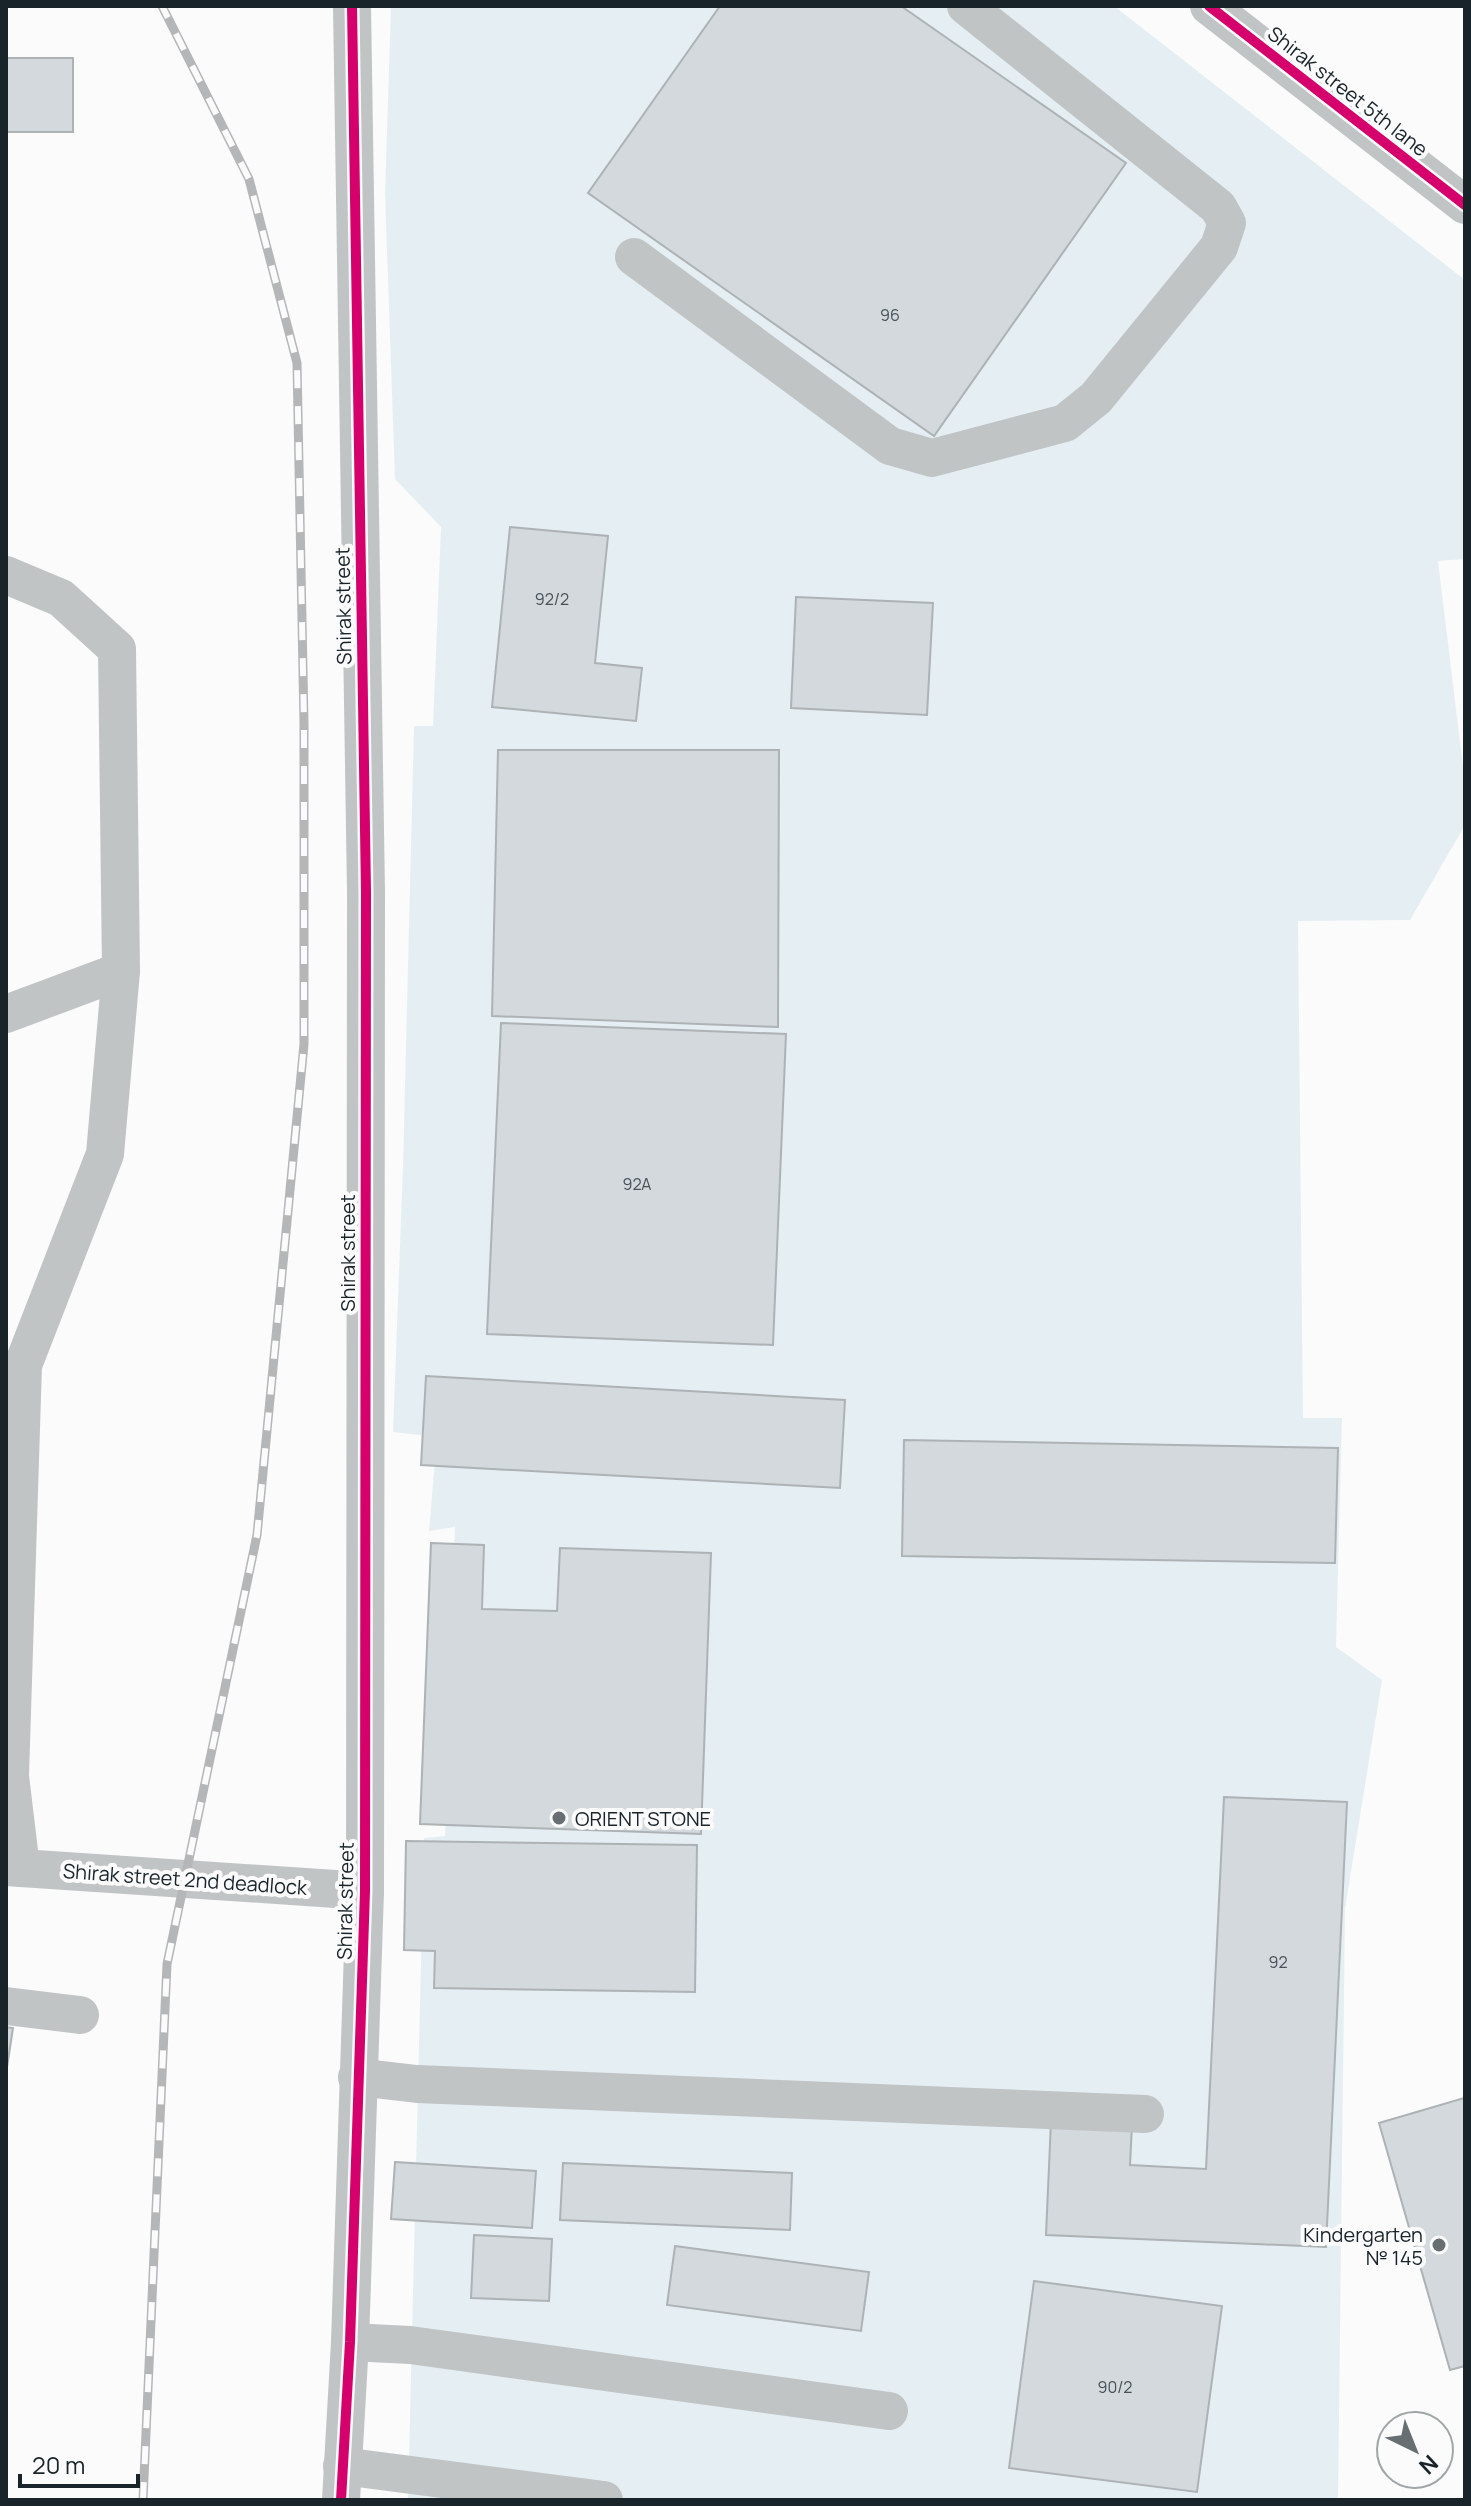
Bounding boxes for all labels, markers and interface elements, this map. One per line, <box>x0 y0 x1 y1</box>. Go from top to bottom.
street label: Shirak street 5th lane <box>1262 20 1434 162</box>
house number: 96 <box>880 304 900 326</box>
street label: Shirak street <box>328 547 358 665</box>
house number: 92/2 <box>535 588 569 610</box>
house number: 92A <box>623 1173 651 1195</box>
street label: Shirak street <box>334 1194 361 1312</box>
place label: ORIENT STONE <box>575 1805 711 1832</box>
marker: ORIENT STONE <box>550 1809 568 1827</box>
street label: Shirak street <box>330 1842 360 1960</box>
street label: Shirak street 2nd deadlock <box>62 1857 309 1901</box>
house number: 92 <box>1268 1951 1288 1973</box>
place label: Kindergarten № 145 <box>1303 2221 1423 2271</box>
marker: Kindergarten № 145 <box>1430 2236 1448 2254</box>
house number: 90/2 <box>1097 2376 1133 2398</box>
north arrow <box>1375 2410 1455 2490</box>
scale bar <box>20 2438 138 2488</box>
text: 20 m <box>32 2448 85 2481</box>
text: N <box>1413 2448 1445 2481</box>

